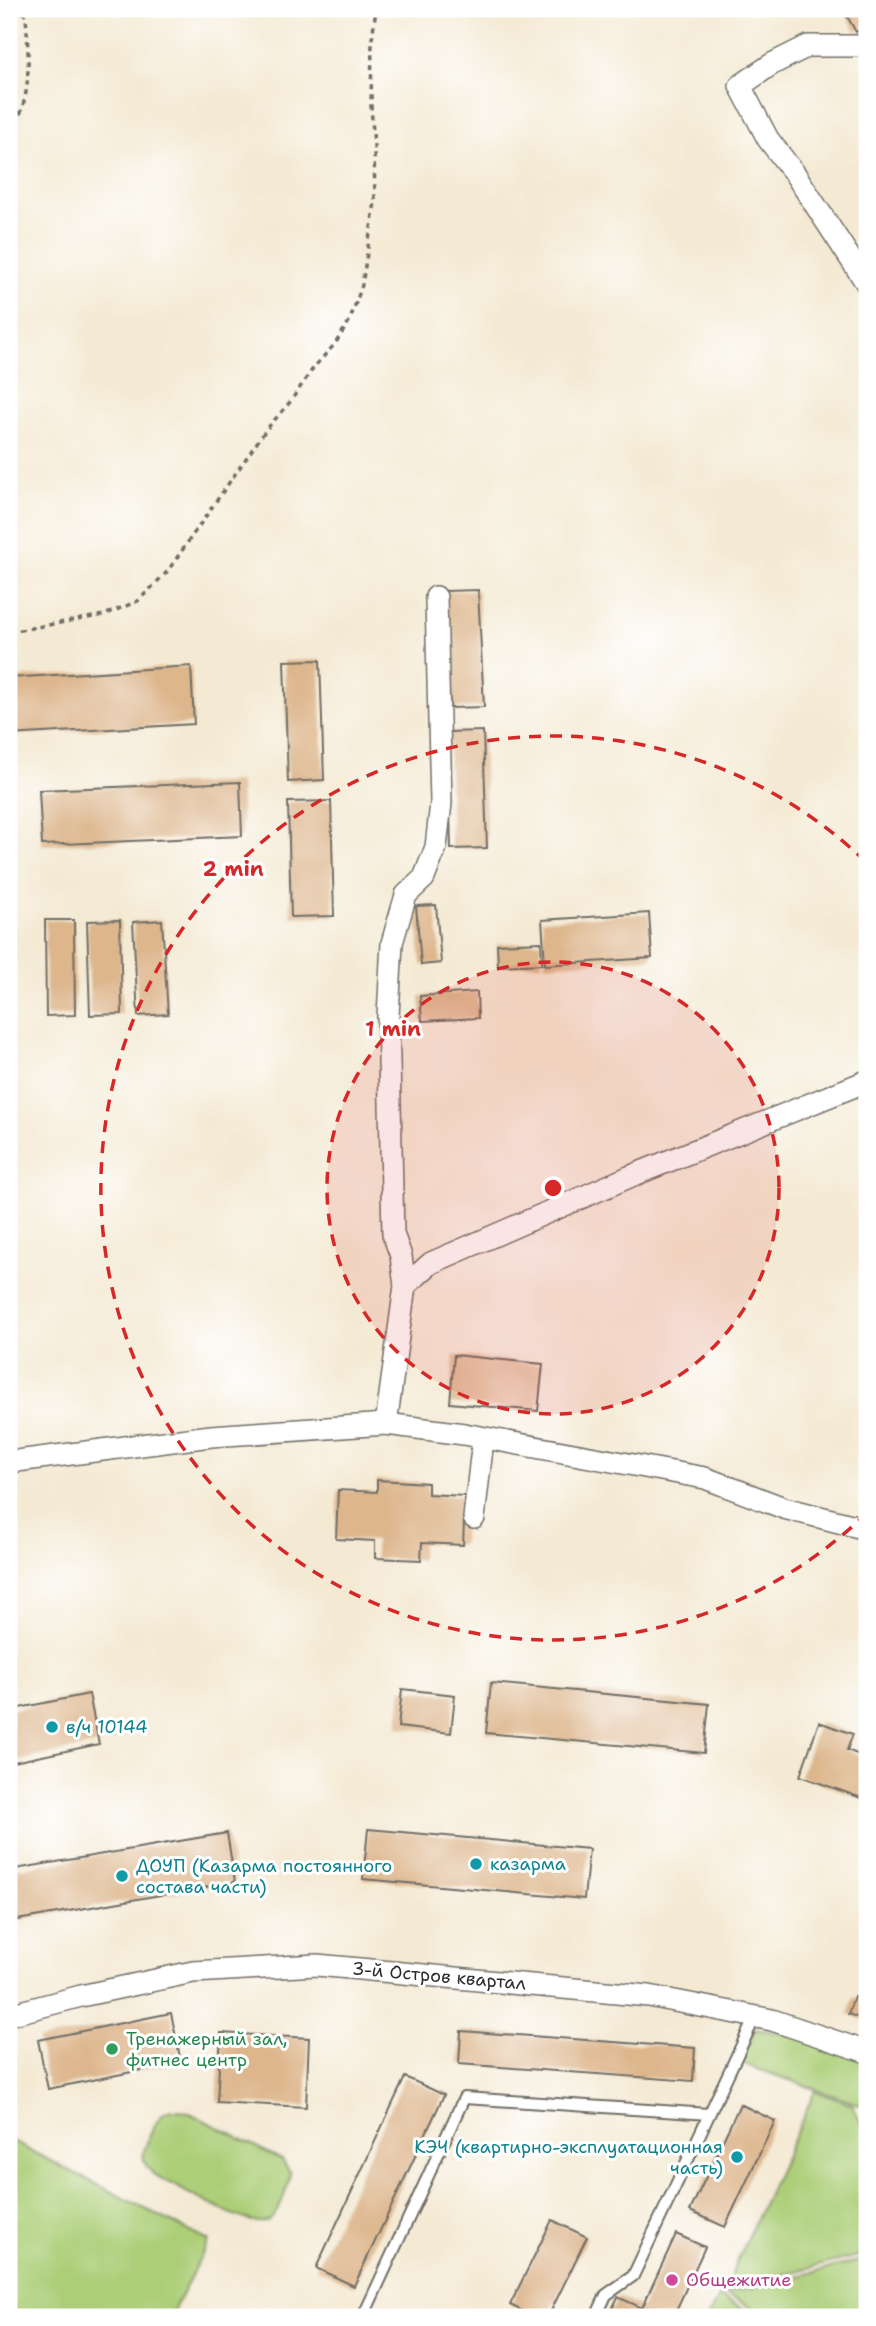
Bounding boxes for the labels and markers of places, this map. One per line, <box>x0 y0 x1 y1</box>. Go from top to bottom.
centre of rings <box>541 1176 565 1200</box>
place label: в/ч 10144 <box>66 1715 148 1739</box>
marker: в/ч 10144 <box>44 1719 60 1735</box>
place label: казарма <box>490 1852 566 1876</box>
place label: ДОУП (Казарма постоянного состава части) <box>136 1854 392 1899</box>
marker: казарма <box>468 1856 484 1872</box>
marker: ДОУП (Казарма постоянного состава части) <box>114 1868 130 1884</box>
place label: Тренажерный зал, фитнес центр <box>126 2027 288 2072</box>
marker: Тренажерный зал, фитнес центр <box>104 2041 120 2057</box>
place label: КЭЧ (квартирно-эксплуатационная часть) <box>414 2135 723 2180</box>
marker: КЭЧ (квартирно-эксплуатационная часть) <box>729 2149 745 2165</box>
place label: Общежитие <box>686 2268 791 2292</box>
marker: Общежитие <box>664 2272 680 2288</box>

